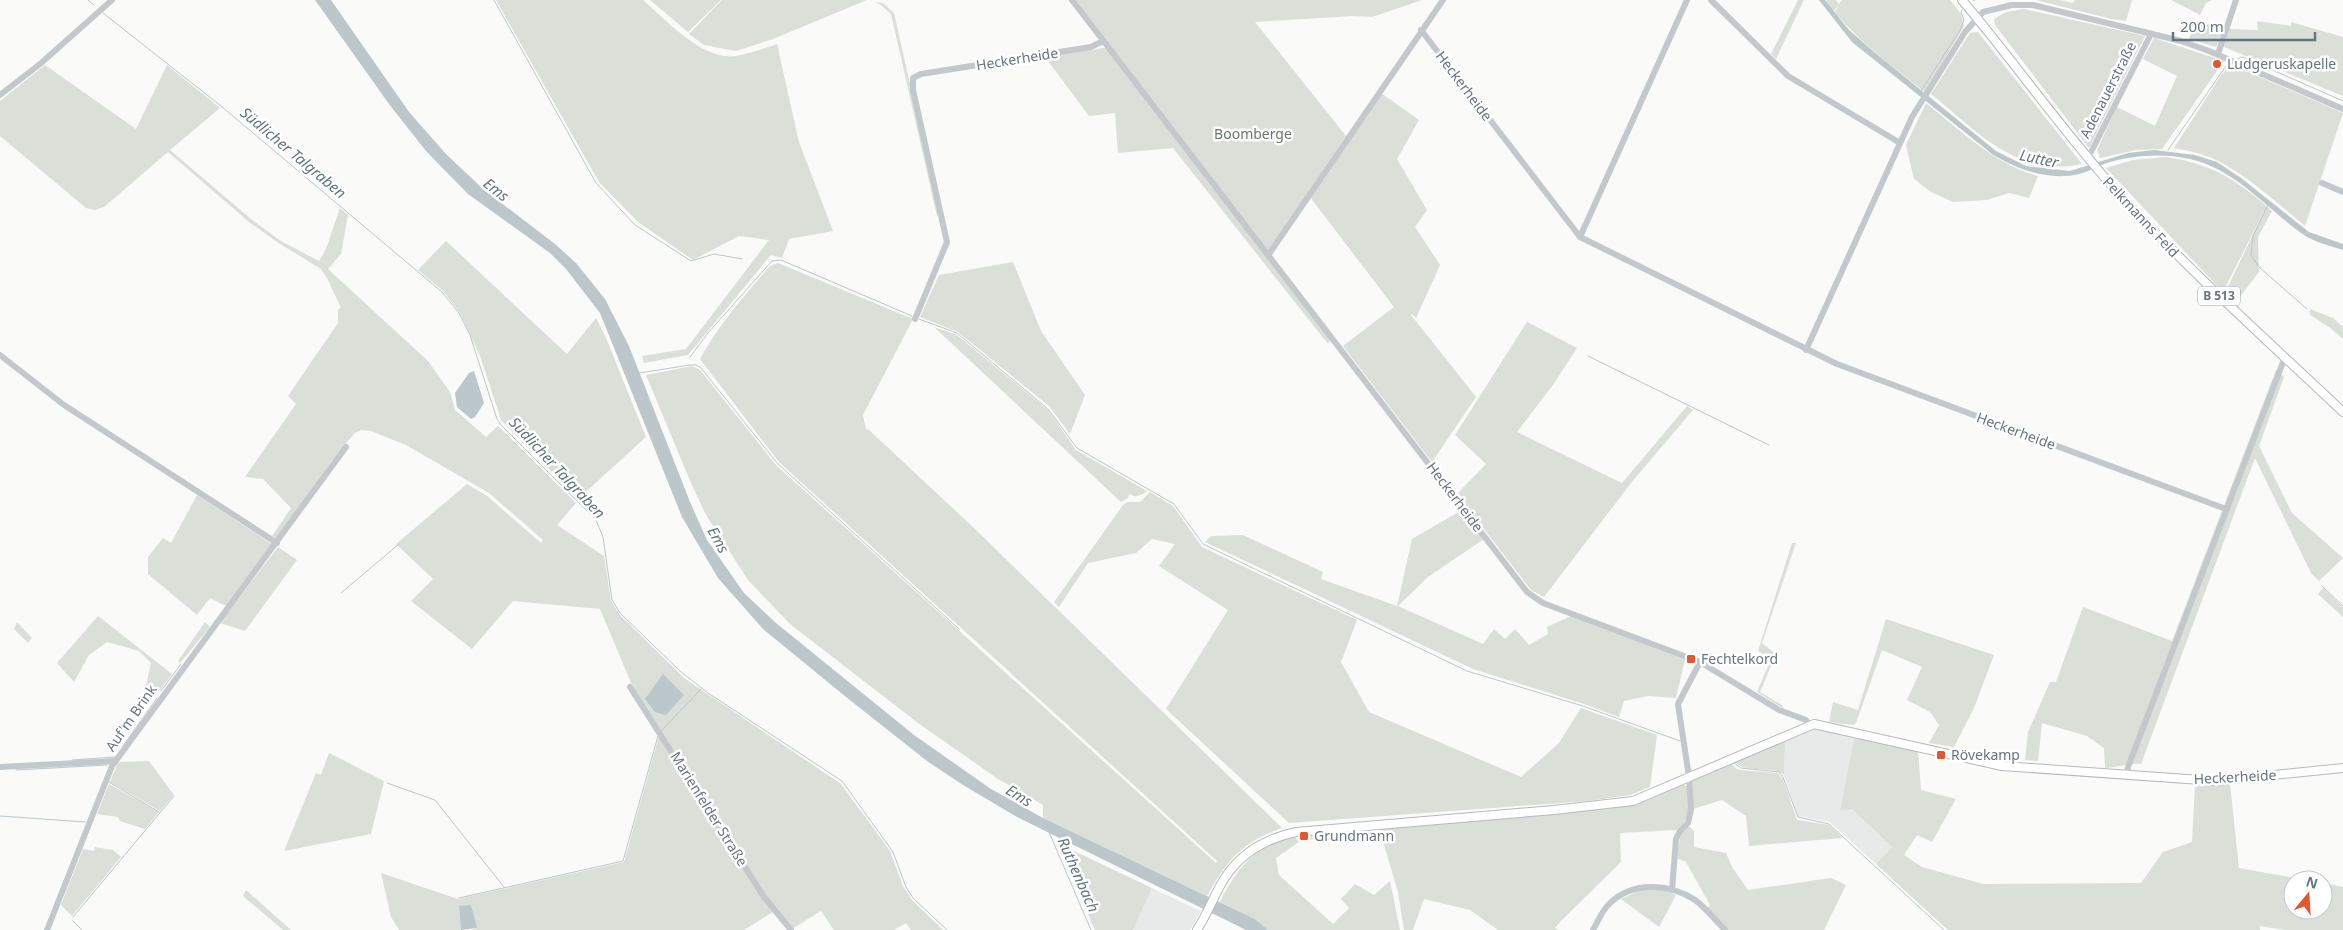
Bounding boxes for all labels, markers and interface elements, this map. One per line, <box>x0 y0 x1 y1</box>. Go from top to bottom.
scale bar <box>2173 10 2316 42</box>
text: 200 m <box>2180 16 2224 36</box>
street label: Adenauerstraße <box>2075 38 2140 141</box>
street label: Heckerheide <box>975 43 1059 74</box>
street label: Heckerheide <box>1432 47 1497 125</box>
place label: Ludgeruskapelle <box>2227 54 2336 73</box>
marker: Ludgeruskapelle <box>2211 58 2223 70</box>
water label: Südlicher Talgraben <box>237 102 351 202</box>
park label: Boomberge <box>1214 124 1292 143</box>
water label: Lutter <box>2018 144 2061 172</box>
street label: Pelkmanns Feld <box>2099 172 2184 261</box>
water label: Ems <box>480 173 514 206</box>
road number: B 513 <box>2198 286 2240 306</box>
street label: Heckerheide <box>1974 407 2058 454</box>
water label: Südlicher Talgraben <box>505 412 610 522</box>
street label: Heckerheide <box>1423 458 1488 536</box>
water label: Ems <box>704 523 734 557</box>
place label: Fechtelkord <box>1701 649 1778 668</box>
marker: Fechtelkord <box>1685 653 1697 665</box>
street label: Auf'm Brink <box>101 680 161 755</box>
place label: Rövekamp <box>1951 745 2020 764</box>
street label: Marienfelder Straße <box>667 748 752 870</box>
marker: Rövekamp <box>1935 749 1947 761</box>
street label: Heckerheide <box>2193 765 2277 788</box>
water label: Ems <box>1003 779 1037 811</box>
place label: Grundmann <box>1314 826 1394 845</box>
marker: Grundmann <box>1298 830 1310 842</box>
water label: Ruthenbach <box>1054 834 1104 915</box>
north arrow <box>2283 870 2333 920</box>
text: N <box>2304 871 2321 893</box>

